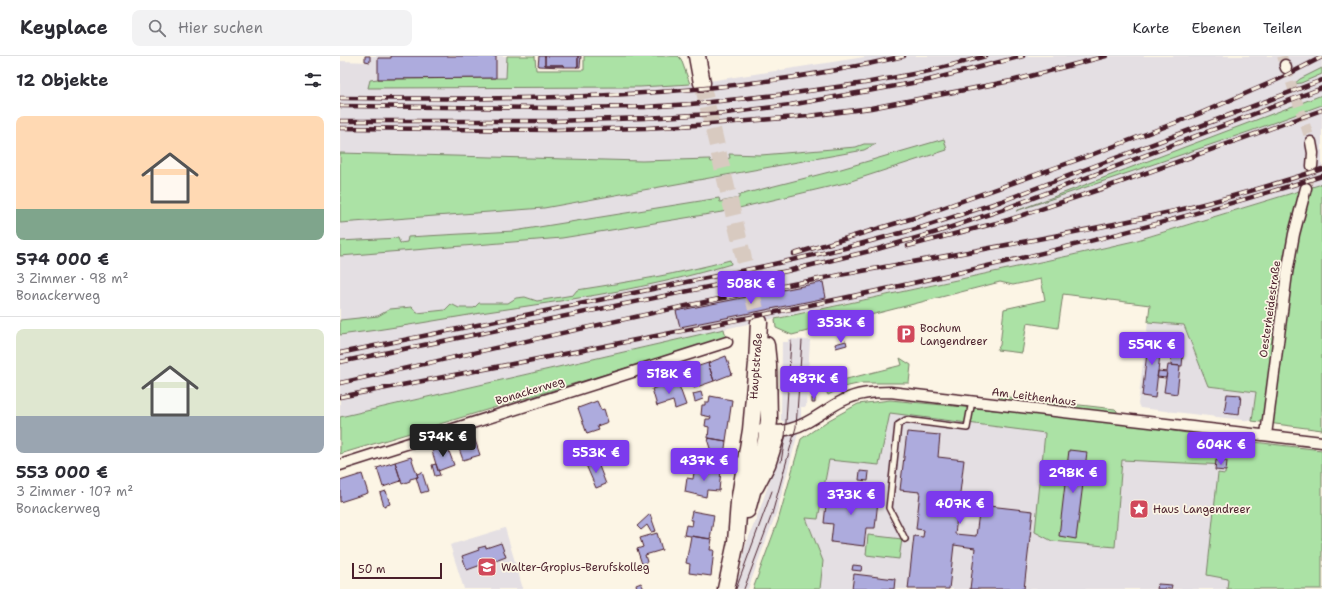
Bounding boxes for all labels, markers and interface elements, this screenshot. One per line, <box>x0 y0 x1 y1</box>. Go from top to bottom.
search box <box>132 10 412 46</box>
text: Keyplace <box>20 15 108 40</box>
icon: search <box>146 17 168 39</box>
text: Hier suchen <box>178 18 263 38</box>
text: Karte <box>1133 19 1170 37</box>
text: Ebenen <box>1192 19 1241 37</box>
text: Teilen <box>1263 19 1302 37</box>
text: 12 Objekte <box>16 69 108 91</box>
icon: filters <box>302 69 324 91</box>
icon: home <box>134 142 206 214</box>
text: 574 000 € <box>16 248 109 270</box>
street label: Oesterheidestraße <box>1256 260 1284 358</box>
text: 3 Zimmer · 98 m² <box>16 270 129 287</box>
pin: 508K € <box>718 271 784 305</box>
text: 508K € <box>727 275 775 292</box>
text: Bonackerweg <box>16 287 100 304</box>
pin: 353K € <box>808 310 874 344</box>
text: 353K € <box>817 314 865 331</box>
place label: Bochum Langendreer <box>920 321 988 349</box>
parking icon: Bochum Langendreer <box>895 323 917 345</box>
street label: Hauptstraße <box>746 332 766 400</box>
pin: 559K € <box>1119 332 1185 366</box>
text: 559K € <box>1128 336 1176 353</box>
icon: home <box>134 355 206 427</box>
pin: 518K € <box>636 361 702 395</box>
text: 518K € <box>646 365 692 382</box>
pin: 487K € <box>781 366 847 400</box>
text: 487K € <box>789 370 839 387</box>
street label: Bonackerweg <box>494 373 566 409</box>
street label: Am Leithenhaus <box>991 384 1077 410</box>
pin: 574K € <box>410 424 476 458</box>
text: 574K € <box>419 428 467 445</box>
pin: 604K € <box>1188 432 1254 466</box>
text: 604K € <box>1196 436 1246 453</box>
pin: 553K € <box>563 440 629 474</box>
text: 553K € <box>572 444 620 461</box>
pin: 437K € <box>671 448 737 482</box>
text: 437K € <box>680 452 728 469</box>
pin: 298K € <box>1040 460 1106 494</box>
text: 553 000 € <box>16 461 108 483</box>
text: 298K € <box>1048 464 1098 481</box>
pin: 373K € <box>818 482 884 516</box>
text: 3 Zimmer · 107 m² <box>16 483 133 500</box>
text: 373K € <box>827 486 875 503</box>
pin: 407K € <box>927 491 993 525</box>
text: 407K € <box>935 495 985 512</box>
place icon: Haus Langendreer <box>1128 498 1150 520</box>
text: Bonackerweg <box>16 500 100 517</box>
place label: Haus Langendreer <box>1153 502 1251 517</box>
school or university icon: Walter-Gropius-Berufskolleg <box>476 556 498 578</box>
place label: Walter-Gropius-Berufskolleg <box>501 560 650 575</box>
scale bar <box>352 561 442 580</box>
text: 50 m <box>358 562 386 577</box>

